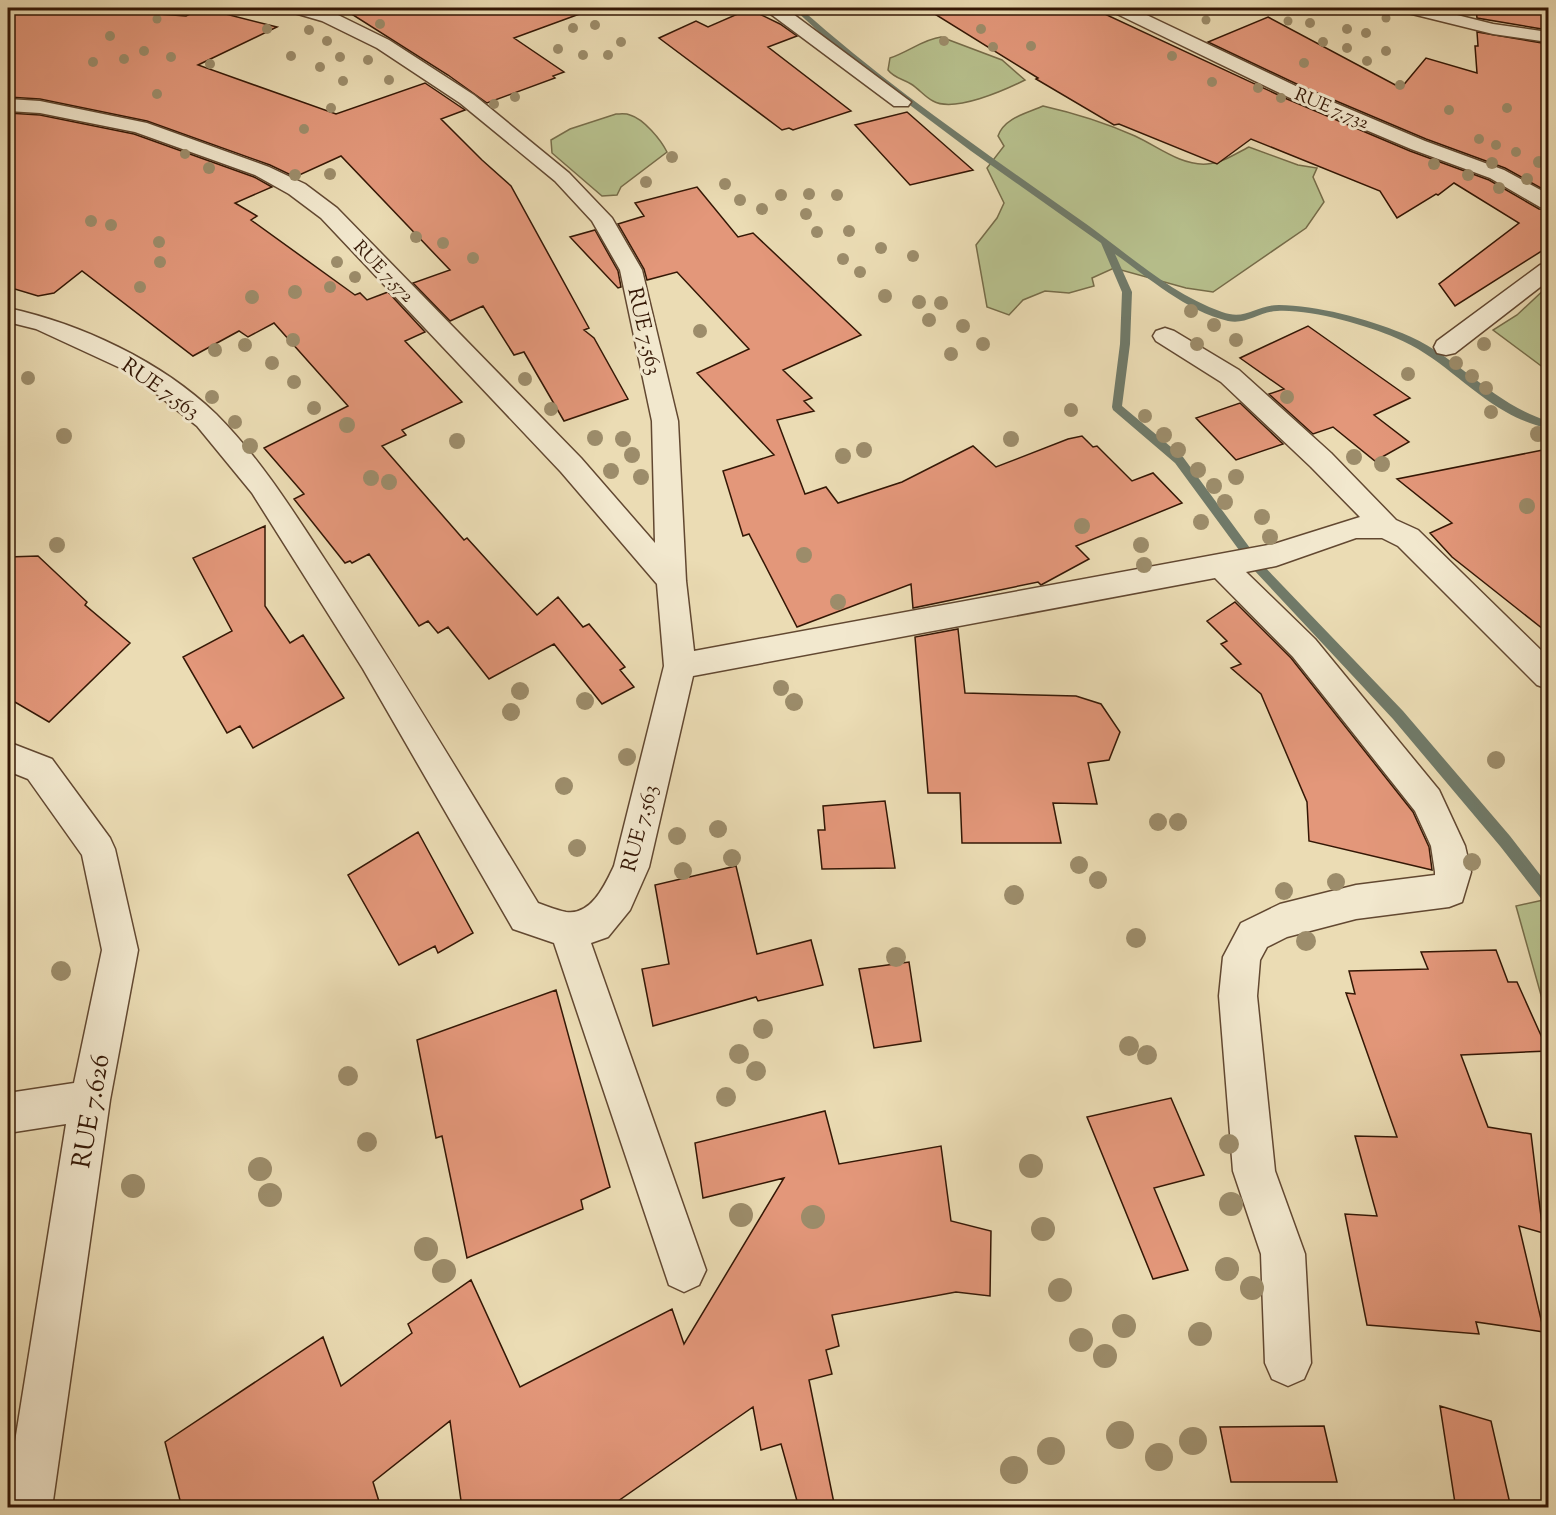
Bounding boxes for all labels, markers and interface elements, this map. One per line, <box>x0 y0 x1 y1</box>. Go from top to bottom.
street label: RUE 7.732 <box>1290 82 1373 137</box>
street label: RUE 7.572 <box>346 236 419 310</box>
street label: RUE 7.563 <box>618 285 668 378</box>
street label: RUE 7.563 <box>115 352 205 427</box>
street label: RUE 7.563 <box>615 782 667 875</box>
street label: RUE 7.626 <box>64 1051 121 1171</box>

